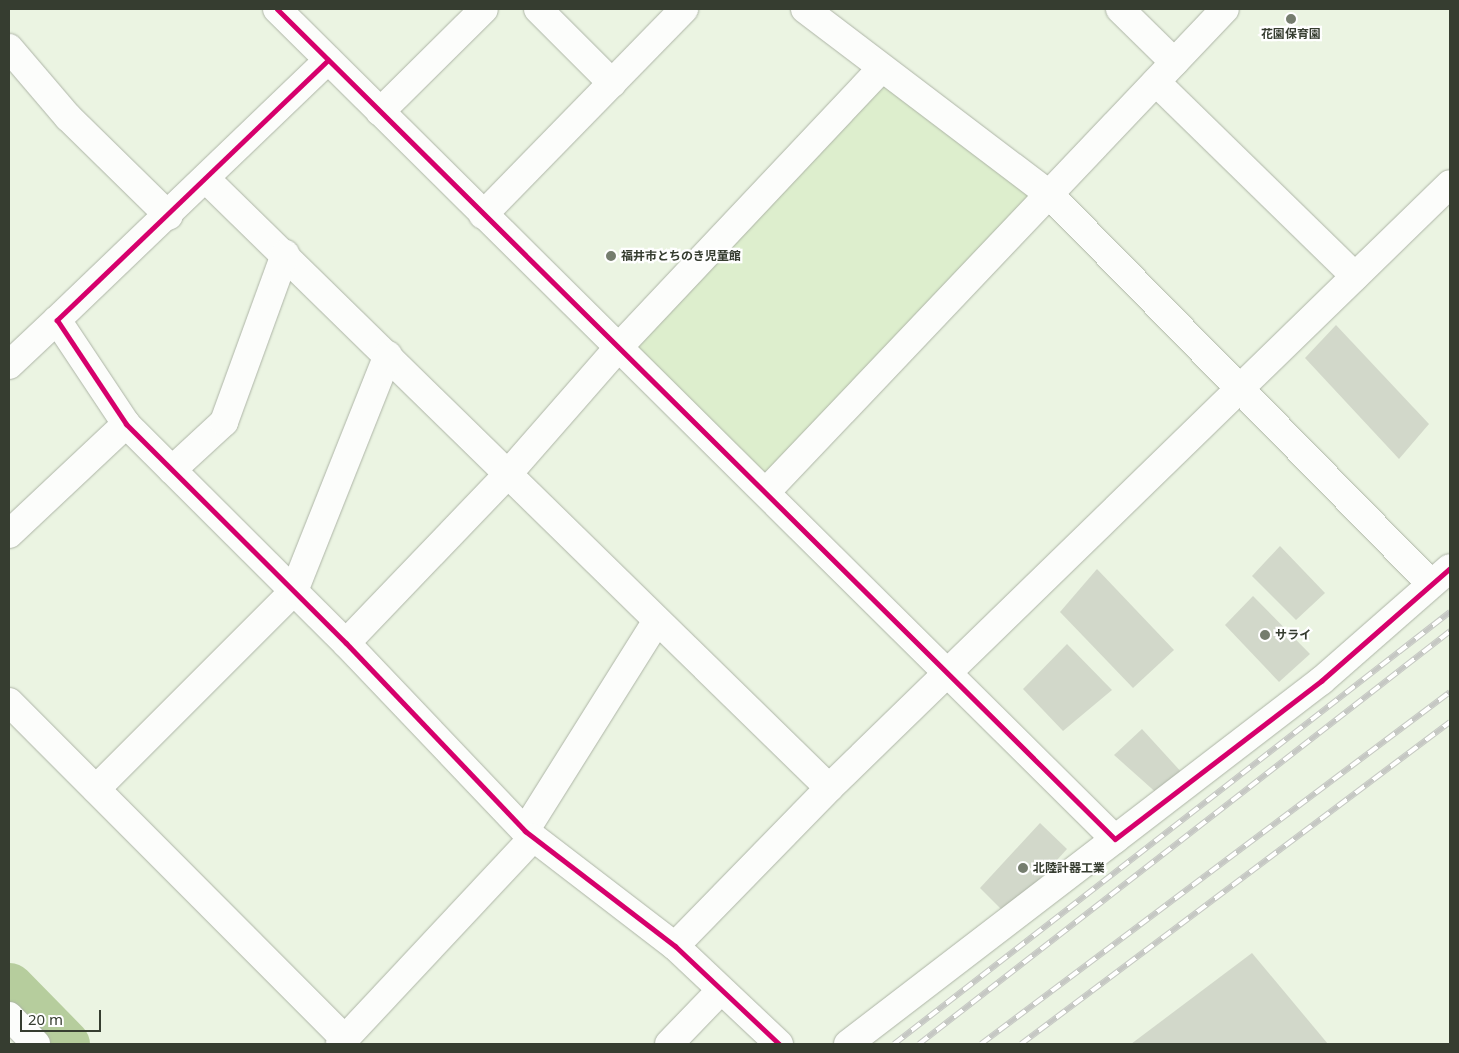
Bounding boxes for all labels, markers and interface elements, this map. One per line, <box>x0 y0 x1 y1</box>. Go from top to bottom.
marker: 花園保育園 <box>1285 13 1297 25</box>
place label: 花園保育園 <box>1261 27 1321 41</box>
place label: 福井市とちのき児童館 <box>621 249 741 263</box>
marker: 福井市とちのき児童館 <box>605 250 617 262</box>
place label: サライ <box>1275 628 1311 642</box>
marker: サライ <box>1259 629 1271 641</box>
place label: 北陸計器工業 <box>1033 861 1105 875</box>
marker: 北陸計器工業 <box>1017 862 1029 874</box>
scale bar <box>22 1000 104 1032</box>
text: 20 m <box>28 1009 63 1029</box>

